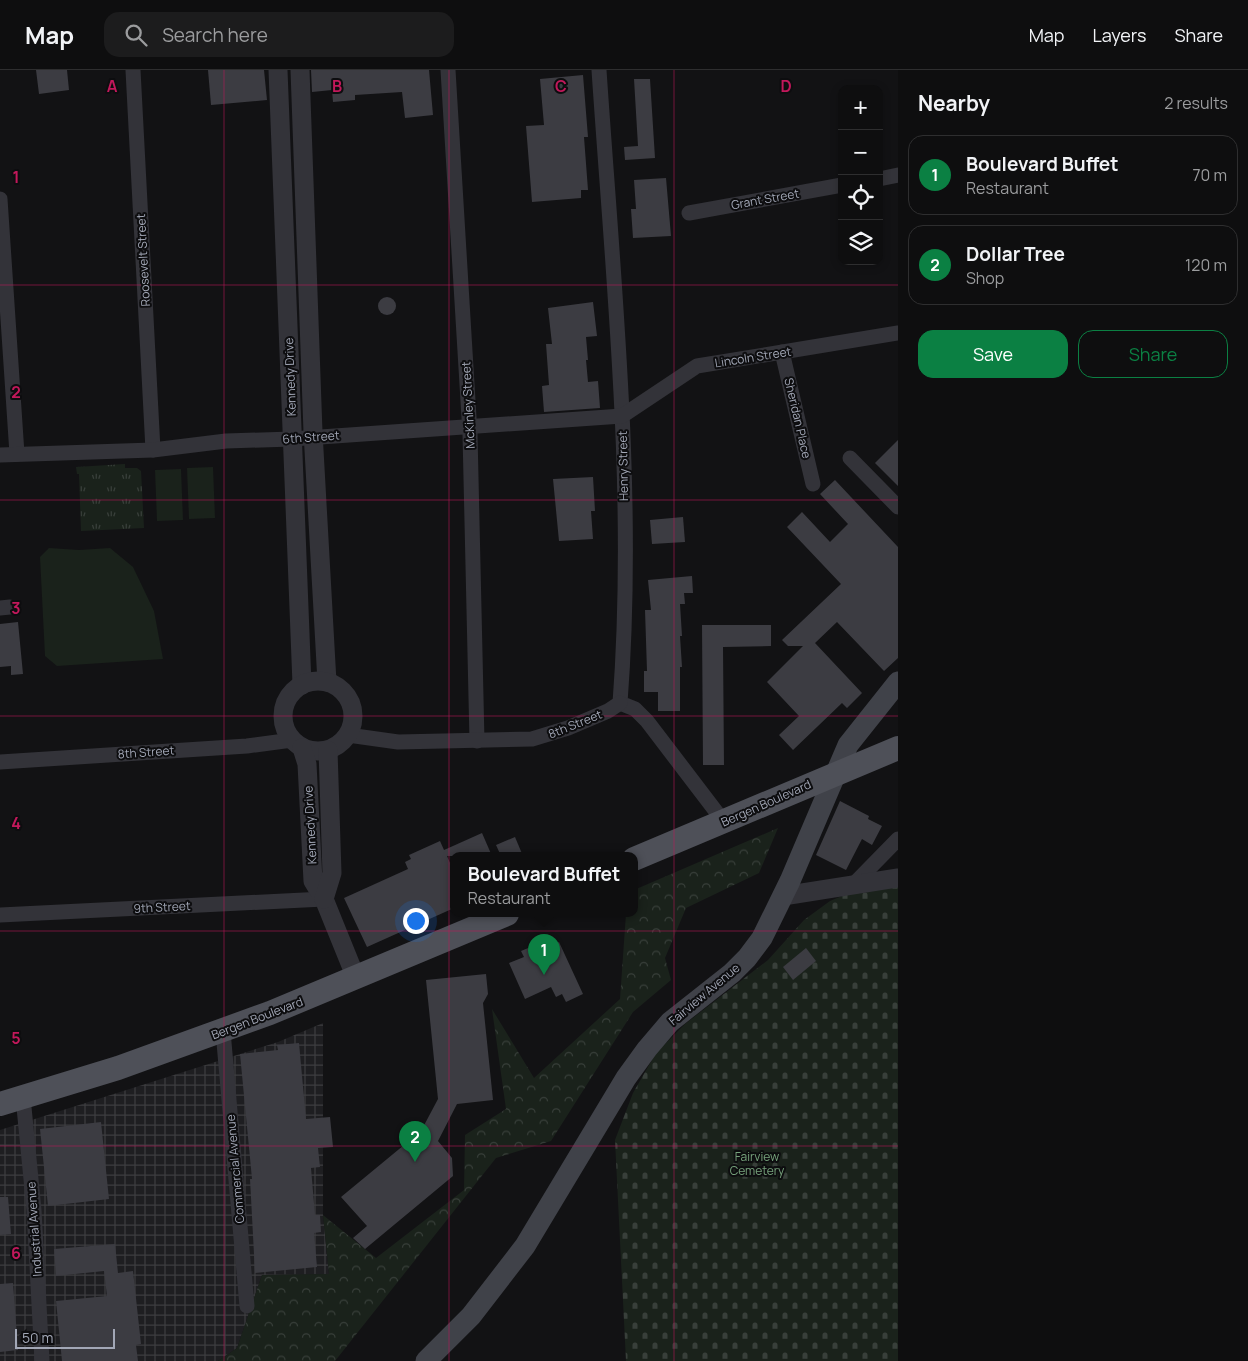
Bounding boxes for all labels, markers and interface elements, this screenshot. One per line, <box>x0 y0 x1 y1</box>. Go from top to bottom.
search box <box>104 12 454 57</box>
text: Map <box>25 18 74 51</box>
icon: search <box>122 21 150 49</box>
text: Search here <box>162 22 268 48</box>
text: Map <box>1029 23 1064 47</box>
text: Layers <box>1092 23 1146 47</box>
text: Share <box>1174 23 1223 47</box>
text: A <box>107 75 118 97</box>
text: B <box>332 75 342 97</box>
text: C <box>555 75 567 97</box>
text: D <box>780 75 792 97</box>
map controls <box>838 85 883 265</box>
button: + <box>838 85 883 130</box>
text: Nearby <box>918 89 990 117</box>
text: 2 results <box>1164 92 1228 114</box>
button: − <box>838 130 883 175</box>
text: Boulevard Buffet <box>966 151 1119 177</box>
text: 1 <box>931 164 939 186</box>
text: 70 m <box>1192 164 1227 186</box>
text: 1 <box>12 166 20 188</box>
button: locate <box>838 175 883 220</box>
text: Restaurant <box>966 177 1049 199</box>
street label: Grant Street <box>730 185 801 213</box>
street label: Roosevelt Street <box>132 213 154 307</box>
button: layers <box>838 220 883 265</box>
text: Dollar Tree <box>966 241 1065 267</box>
text: 2 <box>930 254 940 276</box>
text: 120 m <box>1185 254 1227 276</box>
text: Shop <box>966 267 1004 289</box>
button: Save <box>918 330 1068 378</box>
button: Share <box>1078 330 1228 378</box>
street label: Kennedy Drive <box>280 337 300 417</box>
street label: Lincoln Street <box>714 343 793 371</box>
street label: McKinley Street <box>457 361 479 449</box>
street label: Sheridan Place <box>780 376 816 460</box>
text: 2 <box>11 381 21 403</box>
street label: 6th Street <box>282 427 340 447</box>
street label: Henry Street <box>614 430 632 501</box>
text: 3 <box>11 597 21 619</box>
street label: 8th Street <box>546 705 605 742</box>
street label: 8th Street <box>117 742 175 762</box>
street label: Bergen Boulevard <box>718 776 814 830</box>
street label: Kennedy Drive <box>299 785 321 865</box>
text: 4 <box>11 812 21 834</box>
popup <box>450 852 638 917</box>
text: Boulevard Buffet <box>468 861 620 887</box>
text: Restaurant <box>468 887 551 909</box>
street label: 9th Street <box>133 897 191 917</box>
your location <box>403 908 429 934</box>
pin: 1 <box>528 934 560 975</box>
street label: Fairview Avenue <box>665 959 743 1029</box>
street label: Bergen Boulevard <box>209 993 305 1043</box>
text: 5 <box>11 1027 21 1049</box>
street label: Commercial Avenue <box>222 1114 248 1224</box>
pin: 2 <box>399 1121 431 1162</box>
park label: Fairview Cemetery <box>730 1148 785 1179</box>
street label: Industrial Avenue <box>22 1181 46 1277</box>
text: 6 <box>11 1242 21 1264</box>
scale bar <box>15 1326 115 1349</box>
text: 50 m <box>22 1328 53 1347</box>

